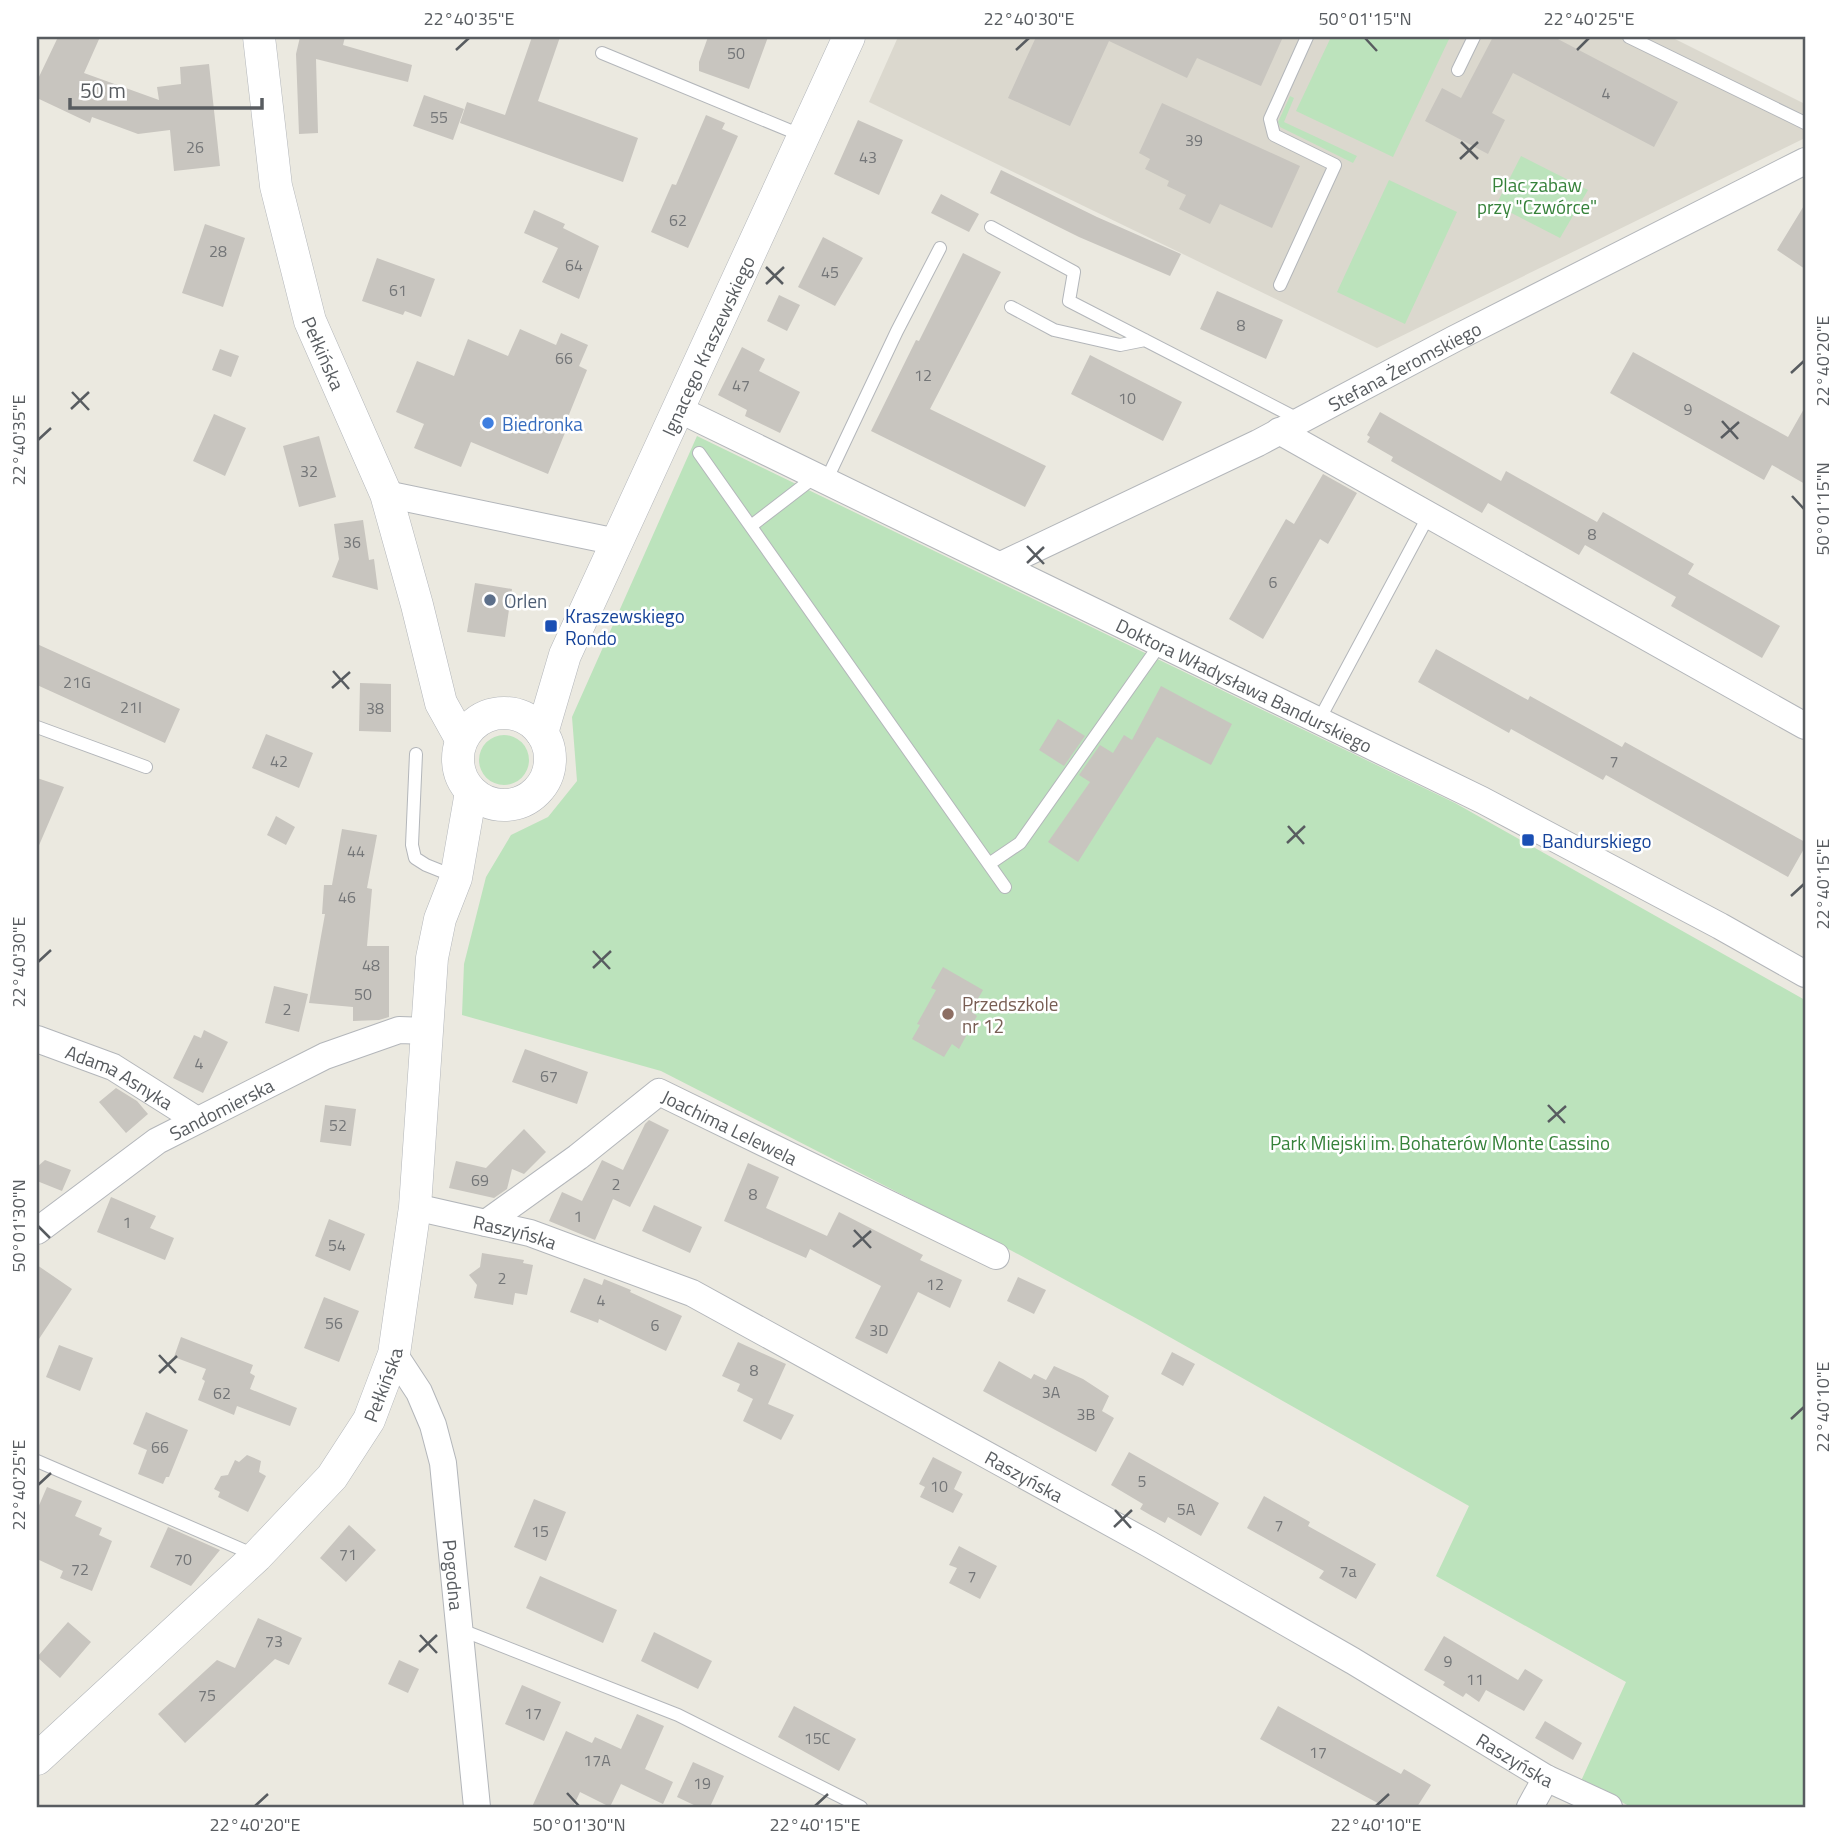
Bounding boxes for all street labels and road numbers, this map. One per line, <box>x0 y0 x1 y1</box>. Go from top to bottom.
street label: Ignacego Kraszewskiego <box>653 251 761 440</box>
street label: Pełkińska <box>295 312 353 395</box>
street label: Stefana Żeromskiego <box>1322 313 1486 418</box>
street label: Doktora Władysława Bandurskiego <box>1111 610 1378 759</box>
street label: Adama Asnyka <box>62 1036 180 1116</box>
street label: Sandomierska <box>164 1070 279 1147</box>
street label: Joachima Lelewela <box>657 1081 803 1172</box>
street label: Raszyńska <box>471 1206 562 1256</box>
street label: Pełkińska <box>355 1346 409 1426</box>
street label: Raszyńska <box>980 1442 1069 1509</box>
street label: Pogodna <box>436 1538 472 1612</box>
street label: Raszyńska <box>1471 1725 1559 1794</box>

